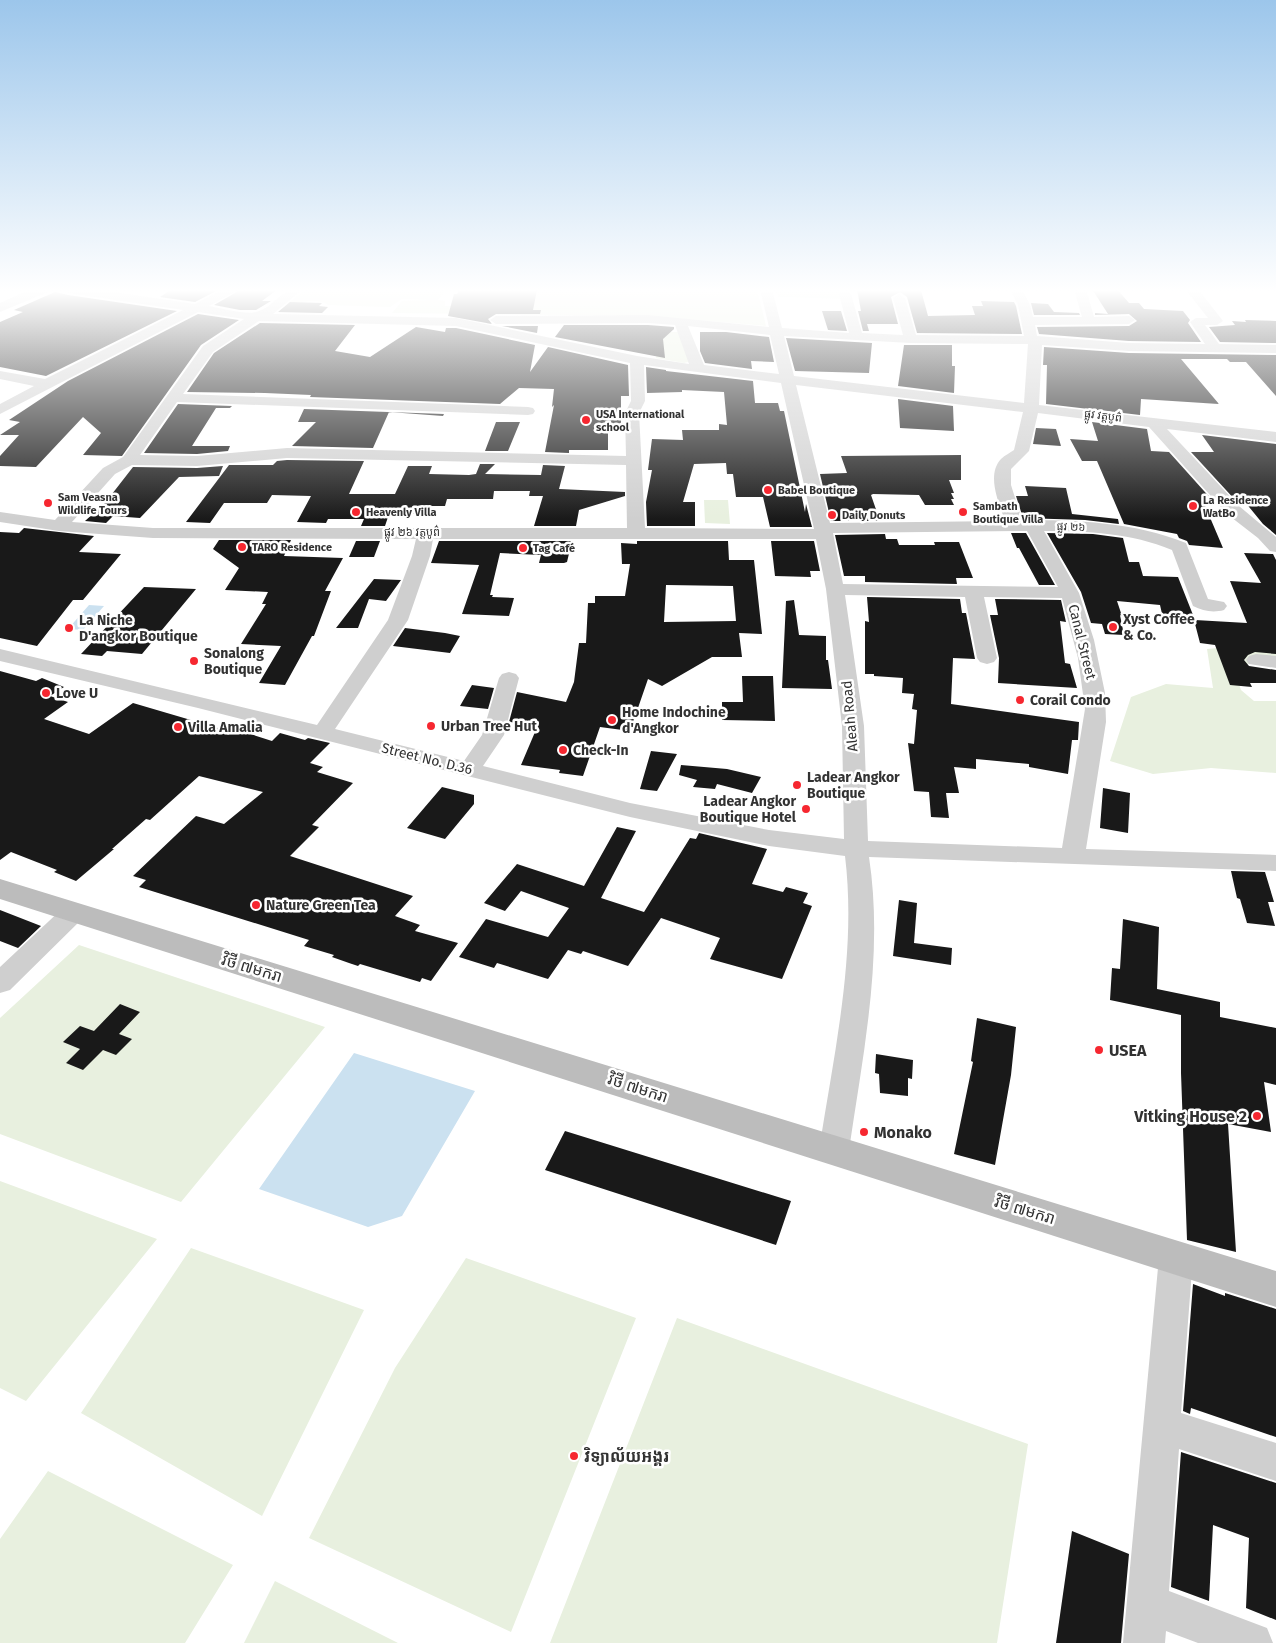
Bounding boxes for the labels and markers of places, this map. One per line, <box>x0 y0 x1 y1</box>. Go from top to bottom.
place label: USA International school <box>596 408 685 434</box>
marker: USA International school <box>580 414 592 426</box>
marker: Babel Boutique <box>762 484 774 496</box>
place label: Babel Boutique <box>778 484 855 497</box>
place label: Sam Veasna Wildlife Tours <box>58 491 127 517</box>
place label: La Residence WatBo <box>1203 494 1268 520</box>
marker: Sam Veasna Wildlife Tours <box>42 497 54 509</box>
place label: Sambath Boutique Villa <box>973 500 1043 526</box>
marker: La Residence WatBo <box>1187 500 1199 512</box>
marker: Heavenly Villa <box>350 506 362 518</box>
place label: Heavenly Villa <box>366 506 436 519</box>
marker: Sambath Boutique Villa <box>957 506 969 518</box>
marker: Daily Donuts <box>826 509 838 521</box>
place label: Daily Donuts <box>842 509 906 522</box>
marker: TARO Residence <box>236 541 248 553</box>
place label: TARO Residence <box>252 541 332 554</box>
marker: Tag Café <box>517 542 529 554</box>
place label: Tag Café <box>533 542 575 555</box>
place label: Xyst Coffee & Co. <box>1122 611 1195 644</box>
place label: La Niche D'angkor Boutique <box>79 612 198 645</box>
marker: Xyst Coffee & Co. <box>1107 621 1119 633</box>
marker: La Niche D'angkor Boutique <box>63 622 75 634</box>
place label: Sonalong Boutique <box>204 645 264 678</box>
marker: Sonalong Boutique <box>188 655 200 667</box>
place label: Love U <box>56 685 98 702</box>
marker: Love U <box>40 687 52 699</box>
place label: Corail Condo <box>1030 692 1111 709</box>
marker: Corail Condo <box>1014 694 1026 706</box>
place label: Home Indochine d'Angkor <box>622 704 726 737</box>
marker: Home Indochine d'Angkor <box>606 714 618 726</box>
place label: Urban Tree Hut <box>441 718 537 735</box>
place label: Villa Amalia <box>187 719 263 736</box>
marker: Urban Tree Hut <box>425 720 437 732</box>
marker: Villa Amalia <box>172 721 184 733</box>
place label: Check-In <box>573 742 629 759</box>
marker: Check-In <box>557 744 569 756</box>
place label: Ladear Angkor Boutique <box>807 769 900 802</box>
marker: Ladear Angkor Boutique <box>791 779 803 791</box>
place label: Ladear Angkor Boutique Hotel <box>700 793 797 826</box>
marker: Ladear Angkor Boutique Hotel <box>800 803 812 815</box>
place label: Nature Green Tea <box>266 897 376 914</box>
marker: Nature Green Tea <box>250 899 262 911</box>
place label: USEA <box>1109 1041 1147 1060</box>
marker: USEA <box>1093 1044 1105 1056</box>
place label: Vitking House 2 <box>1133 1107 1247 1126</box>
marker: Vitking House 2 <box>1251 1110 1263 1122</box>
place label: Monako <box>874 1123 932 1142</box>
marker: Monako <box>858 1126 870 1138</box>
place label: វិទ្យាល័យអង្គរ <box>584 1446 669 1466</box>
marker: វិទ្យាល័យអង្គរ <box>568 1450 580 1462</box>

